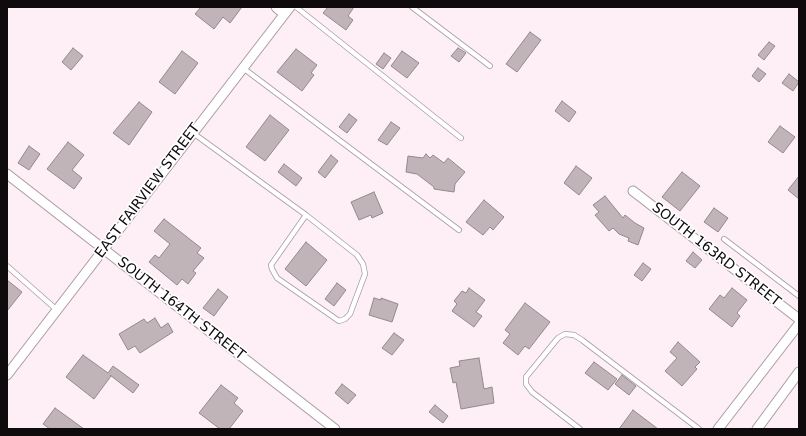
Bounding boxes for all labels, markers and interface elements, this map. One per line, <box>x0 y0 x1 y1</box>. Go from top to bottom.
street label: EAST FAIRVIEW STREET <box>92 120 204 262</box>
street label: SOUTH 163RD STREET <box>648 200 784 310</box>
street label: SOUTH 164TH STREET <box>114 254 248 364</box>

